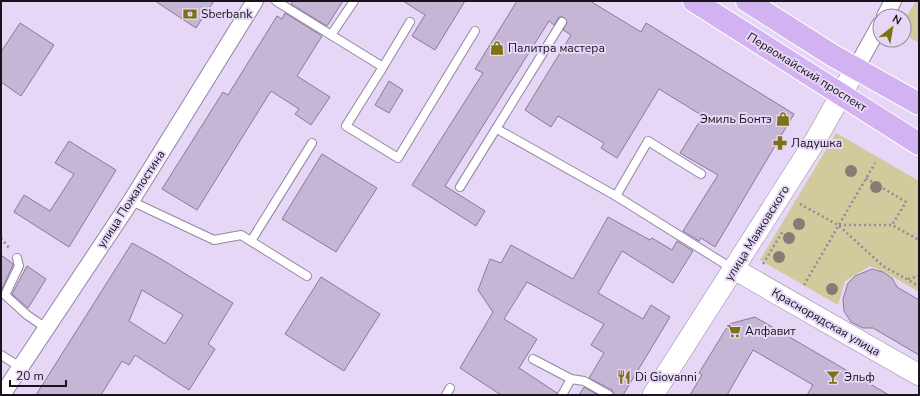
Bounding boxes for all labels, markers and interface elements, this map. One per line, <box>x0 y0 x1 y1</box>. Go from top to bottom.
bank icon: Sberbank <box>182 6 198 22</box>
place label: Sberbank <box>201 6 253 22</box>
north arrow <box>872 8 912 48</box>
text: N <box>890 11 904 28</box>
street label: Первомайский проспект <box>744 29 870 116</box>
shop icon: Палитра мастера <box>489 40 505 56</box>
place label: Палитра мастера <box>508 40 605 56</box>
place label: Эмиль Бонтэ <box>700 111 772 127</box>
shop icon: Эмиль Бонтэ <box>775 111 791 127</box>
pharmacy icon: Ладушка <box>772 135 788 151</box>
place label: Ладушка <box>791 135 842 151</box>
street label: улица Пожалостина <box>93 147 169 251</box>
street label: улица Маяковского <box>721 182 793 284</box>
street label: Краснорядская улица <box>769 284 883 360</box>
supermarket icon: Алфавит <box>726 323 742 339</box>
place label: Алфавит <box>745 323 796 339</box>
scale bar <box>10 362 66 388</box>
text: 20 m <box>16 368 44 384</box>
restaurant icon: Di Giovanni <box>616 369 632 385</box>
place label: Di Giovanni <box>635 369 697 385</box>
bar icon: Эльф <box>825 369 841 385</box>
place label: Эльф <box>844 369 875 385</box>

